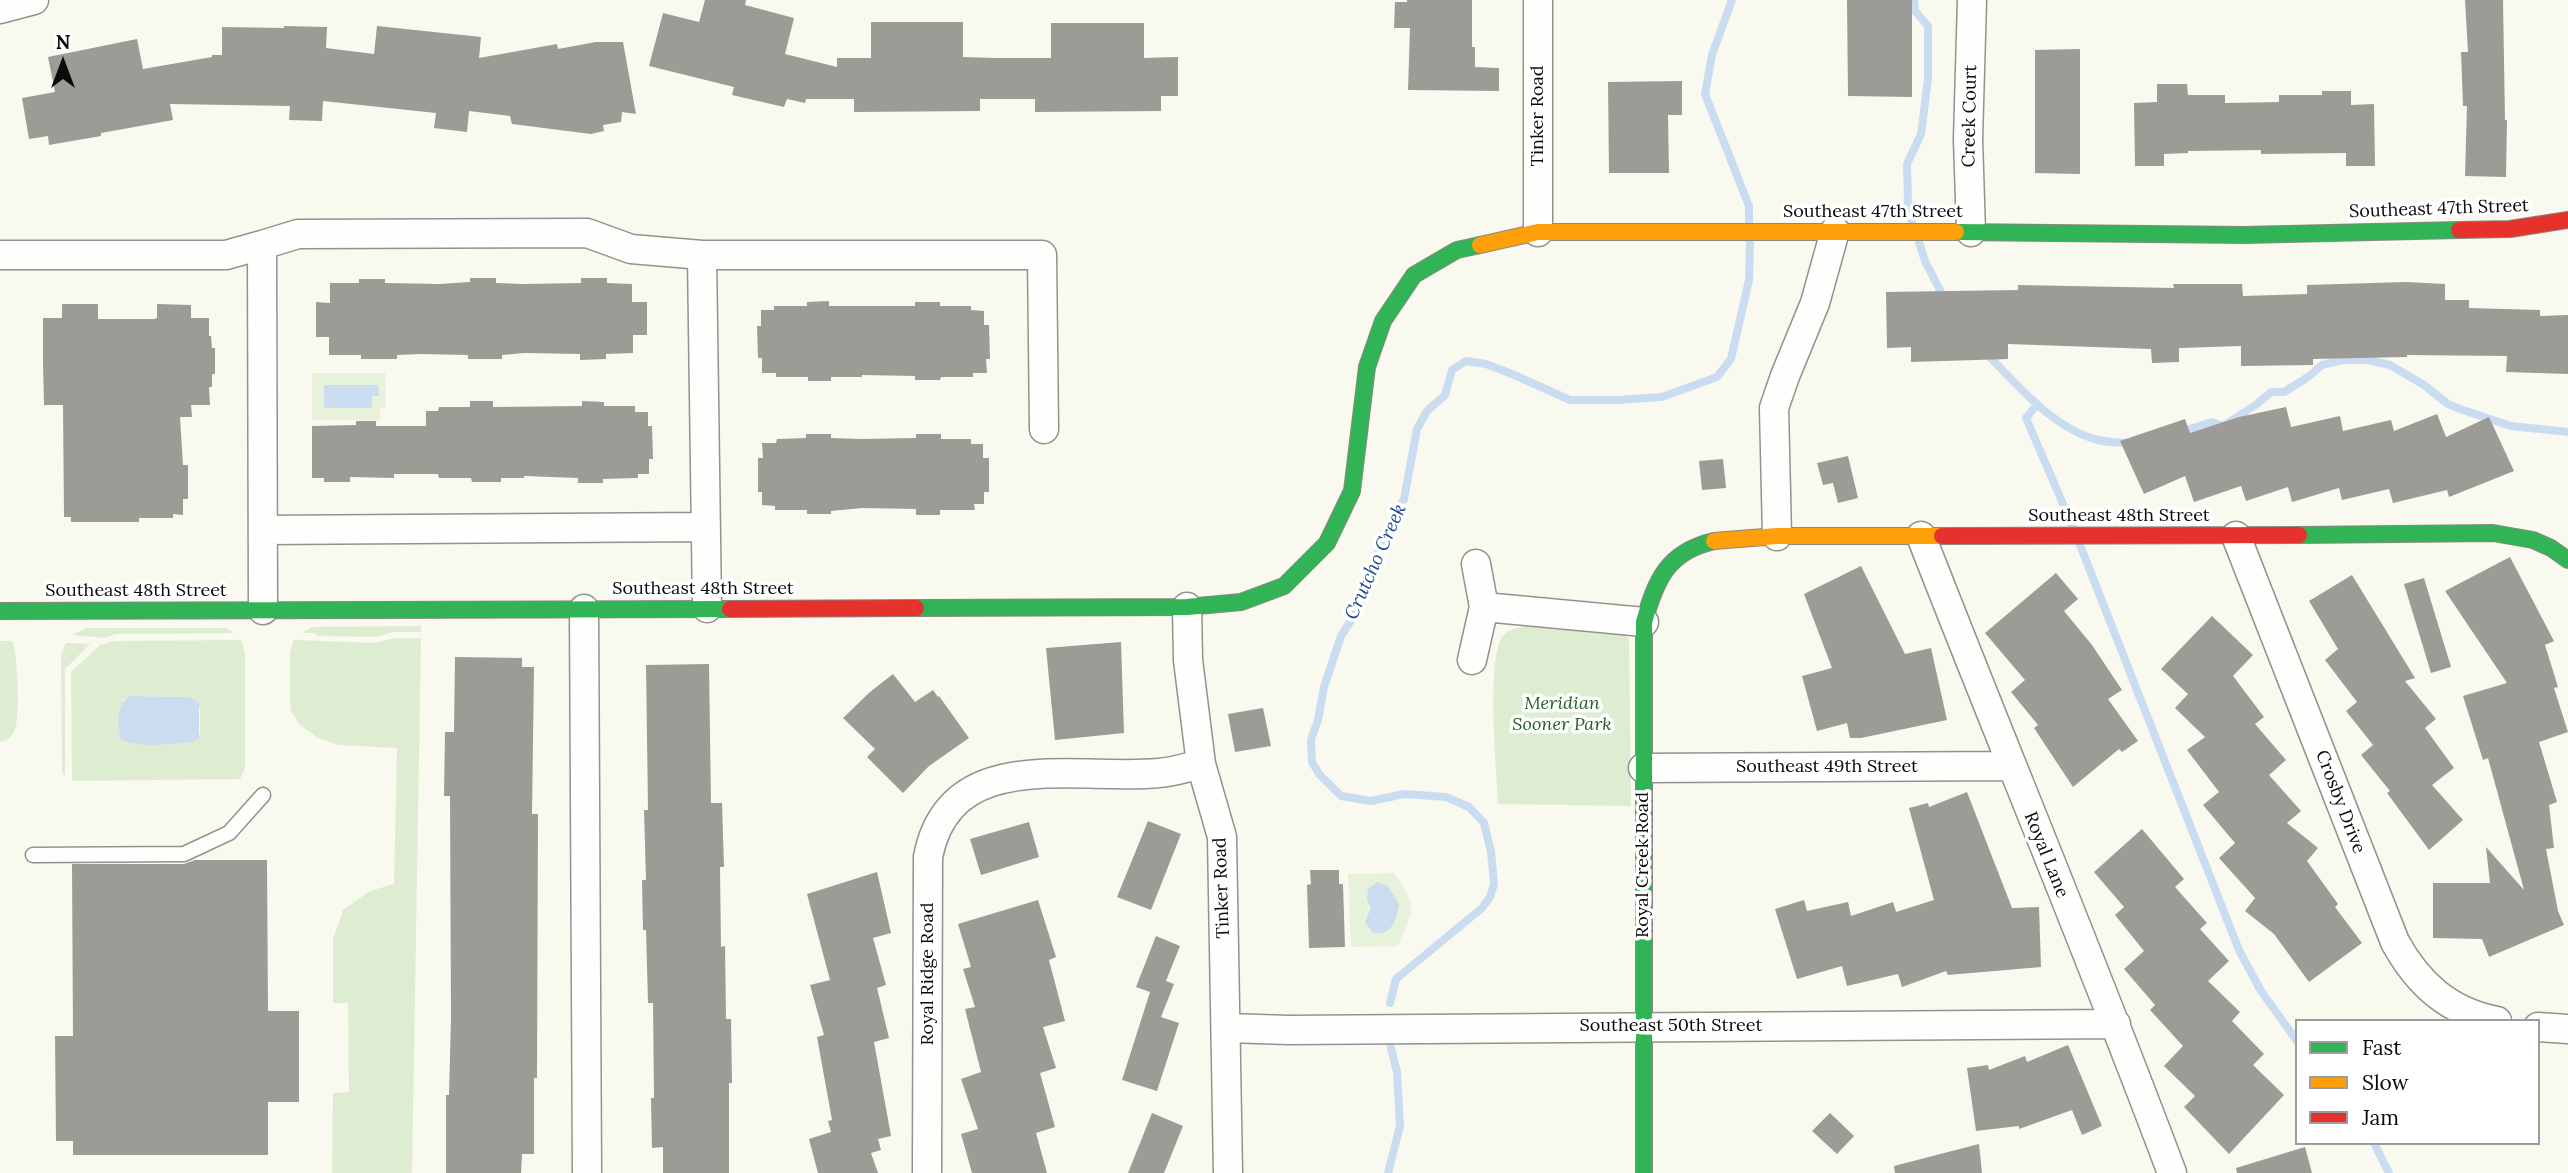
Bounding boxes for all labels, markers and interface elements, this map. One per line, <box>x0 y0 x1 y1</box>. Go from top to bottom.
north arrow <box>28 28 98 98</box>
text: N <box>56 30 70 54</box>
street label: Creek Court <box>1958 64 1982 168</box>
street label: Tinker Road <box>1527 65 1549 167</box>
street label: Southeast 47th Street <box>2349 195 2529 223</box>
street label: Southeast 47th Street <box>1783 201 1963 223</box>
water label: Crutcho Creek <box>1340 501 1412 623</box>
street label: Southeast 48th Street <box>2028 505 2210 527</box>
street label: Southeast 48th Street <box>612 578 794 600</box>
street label: Southeast 48th Street <box>45 580 227 602</box>
park label: Meridian Sooner Park <box>1512 693 1612 736</box>
street label: Crosby Drive <box>2310 747 2370 857</box>
street label: Southeast 49th Street <box>1736 756 1918 778</box>
street label: Royal Creek Road <box>1632 792 1654 938</box>
street label: Royal Lane <box>2019 809 2073 901</box>
street label: Tinker Road <box>1209 837 1235 939</box>
street label: Royal Ridge Road <box>917 902 939 1046</box>
street label: Southeast 50th Street <box>1580 1015 1762 1037</box>
legend <box>2295 1019 2540 1145</box>
text: Fast <box>2362 1034 2401 1061</box>
text: Slow <box>2362 1069 2409 1096</box>
text: Jam <box>2362 1104 2399 1131</box>

